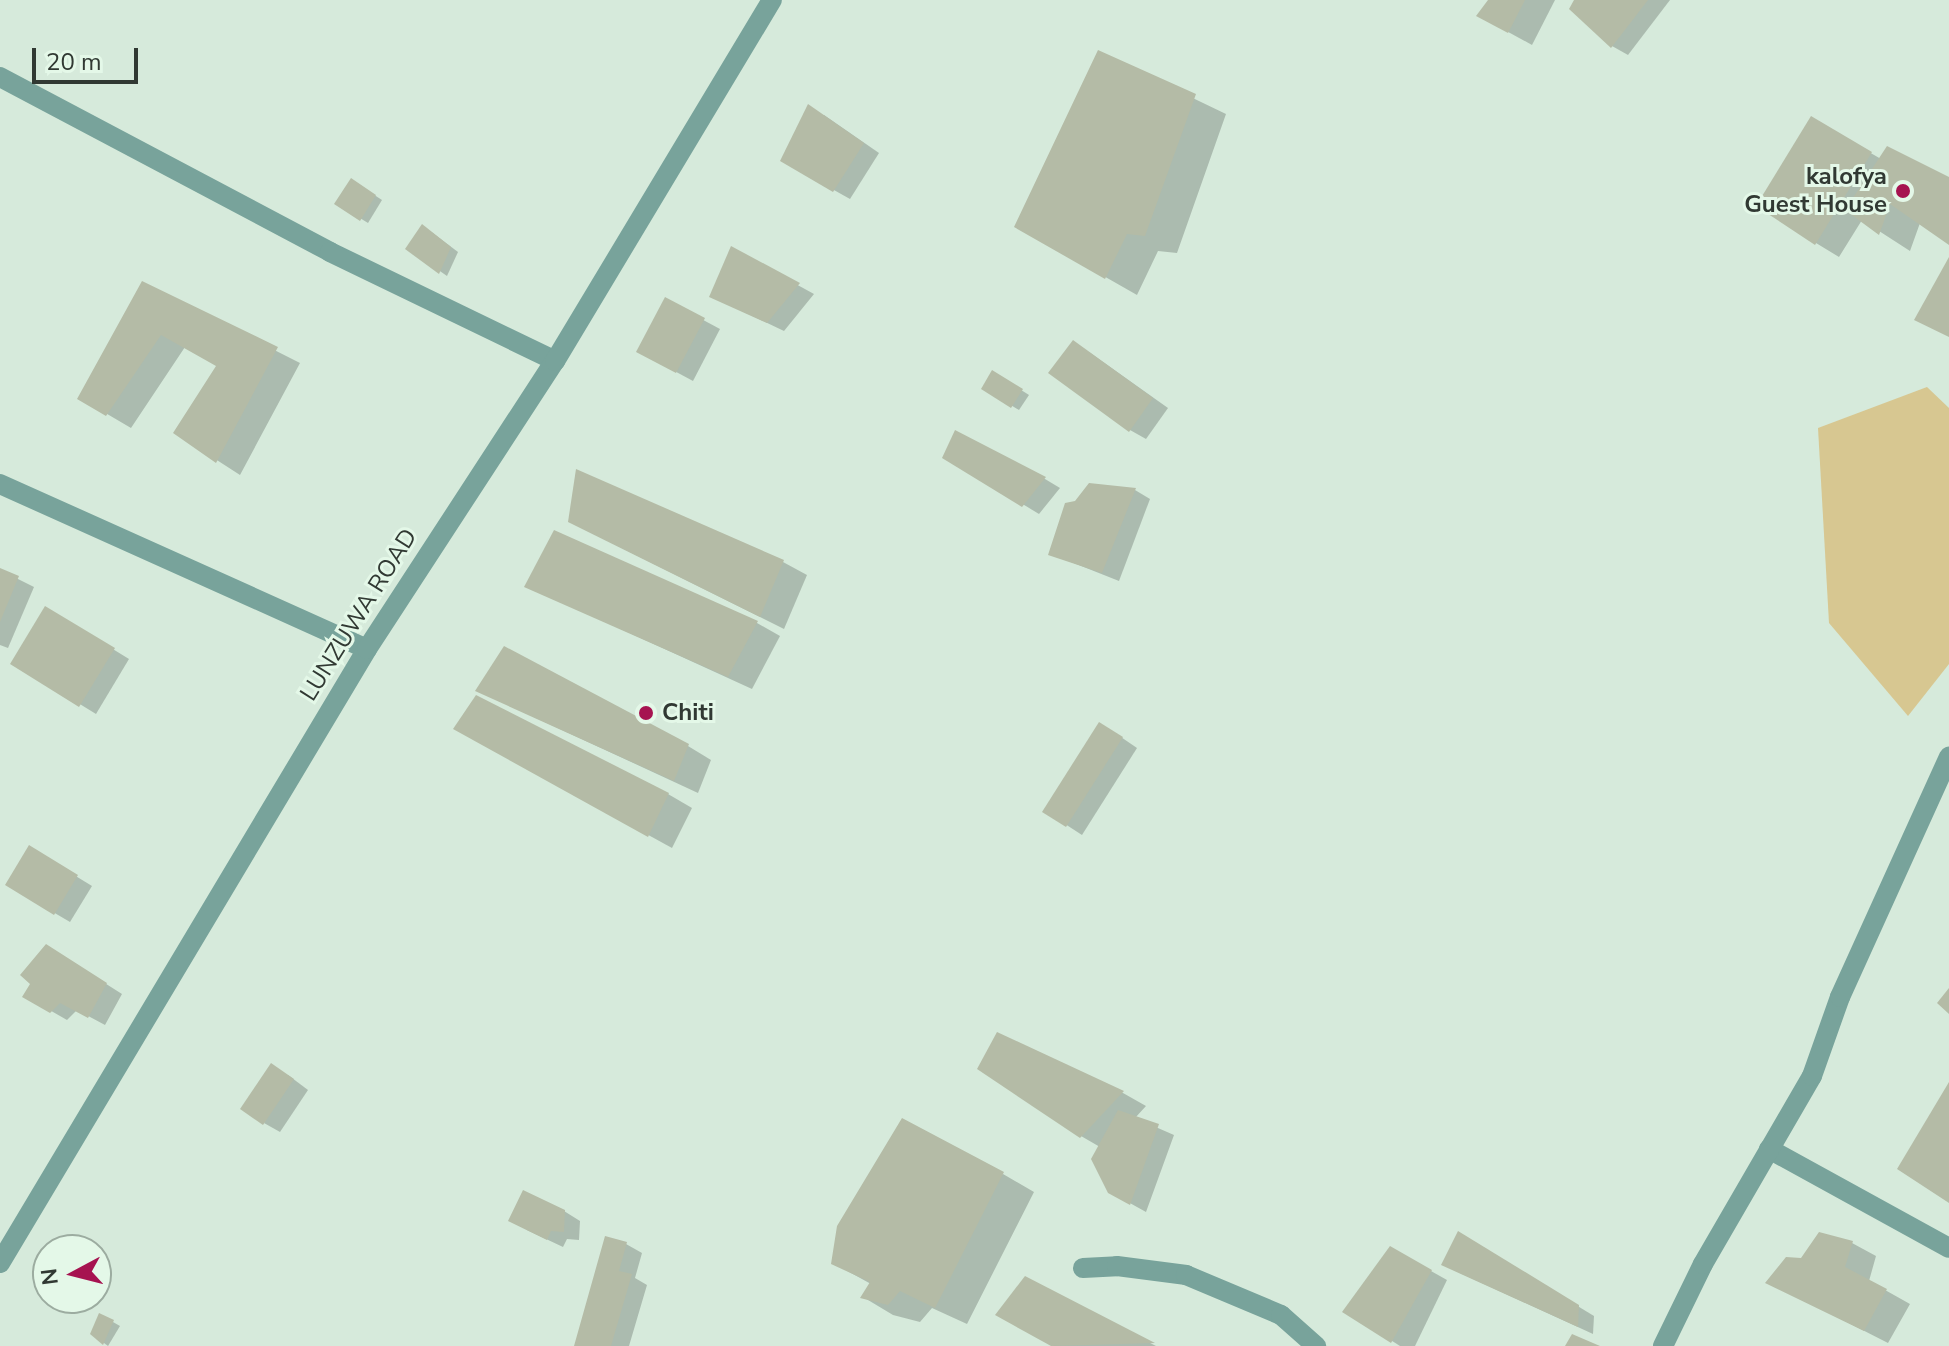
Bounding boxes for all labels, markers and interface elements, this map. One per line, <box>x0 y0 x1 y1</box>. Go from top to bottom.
scale bar <box>36 32 142 82</box>
text: 20 m <box>46 46 102 78</box>
place label: kalofya Guest House <box>1744 163 1887 219</box>
marker: kalofya Guest House <box>1894 182 1912 200</box>
street label: LUNZUWA ROAD <box>294 524 424 706</box>
place label: Chiti <box>662 699 714 727</box>
marker: Chiti <box>637 704 655 722</box>
north arrow <box>32 1234 112 1314</box>
text: N <box>34 1267 66 1287</box>

